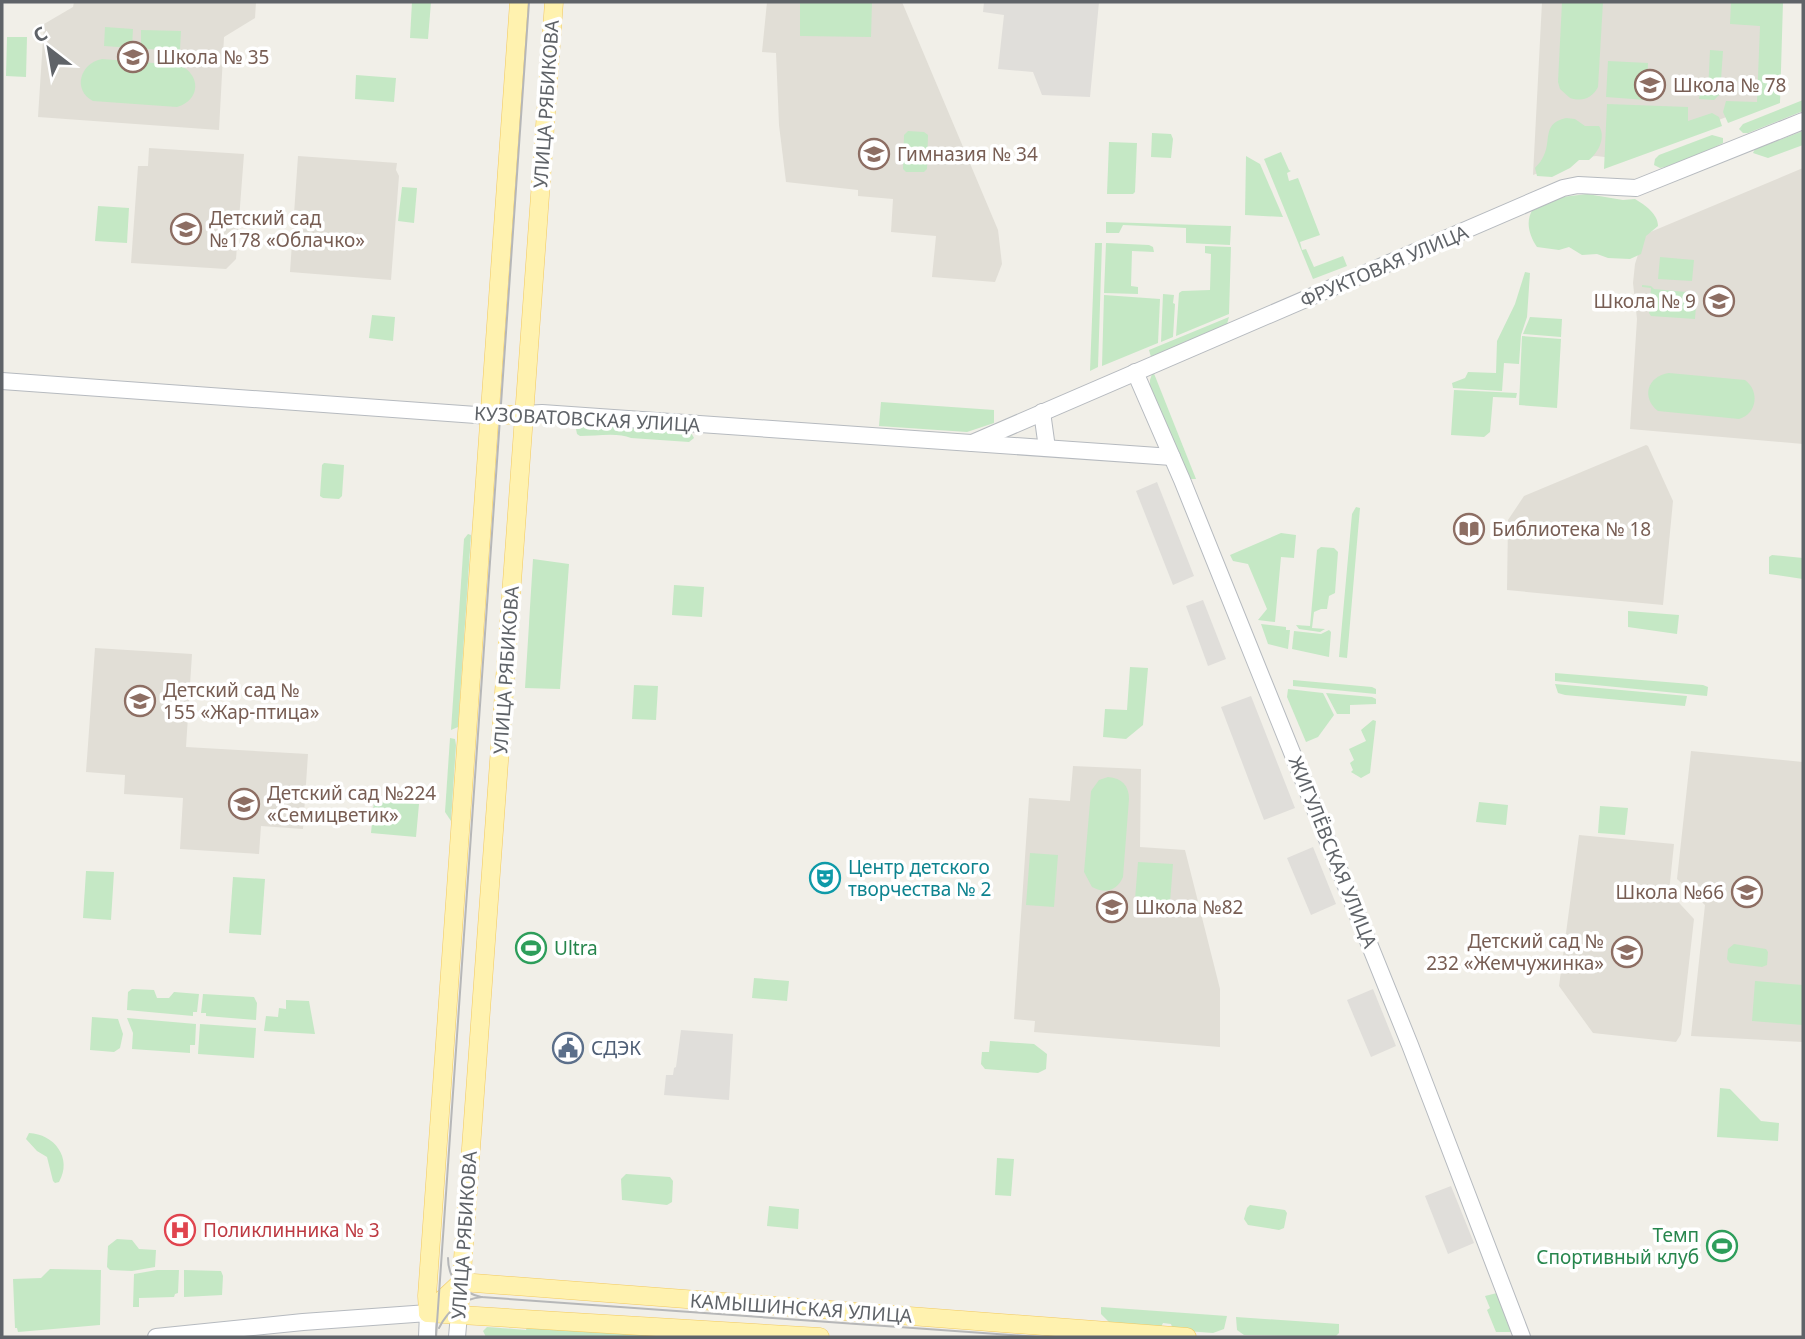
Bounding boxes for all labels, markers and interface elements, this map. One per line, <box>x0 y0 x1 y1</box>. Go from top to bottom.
north arrow <box>14 14 84 84</box>
street label: УЛИЦА РЯБИКОВА <box>527 18 565 189</box>
text: С <box>28 20 52 49</box>
school or university icon: Школа № 35 <box>116 40 150 74</box>
place label: Школа № 35 <box>156 44 269 70</box>
school or university icon: Школа № 78 <box>1633 68 1667 102</box>
place label: Школа № 78 <box>1673 72 1786 98</box>
school or university icon: Гимназия № 34 <box>857 137 891 171</box>
place label: Гимназия № 34 <box>897 141 1038 167</box>
place label: Детский сад №178 «Облачко» <box>209 205 365 253</box>
school or university icon: Детский сад №178 «Облачко» <box>169 212 203 246</box>
street label: ФРУКТОВАЯ УЛИЦА <box>1296 218 1473 313</box>
school or university icon: Школа № 9 <box>1702 284 1736 318</box>
place label: Школа № 9 <box>1593 288 1696 314</box>
street label: КУЗОВАТОВСКАЯ УЛИЦА <box>473 400 701 438</box>
library icon: Библиотека № 18 <box>1452 512 1486 546</box>
place label: Библиотека № 18 <box>1492 516 1651 542</box>
street label: УЛИЦА РЯБИКОВА <box>487 584 525 755</box>
place label: Детский сад № 155 «Жар-птица» <box>163 677 319 725</box>
school or university icon: Детский сад № 155 «Жар-птица» <box>123 684 157 718</box>
street label: ЖИГУЛЁВСКАЯ УЛИЦА <box>1283 752 1384 952</box>
place label: Детский сад №224 «Семицветик» <box>267 780 436 828</box>
school or university icon: Детский сад №224 «Семицветик» <box>227 787 261 821</box>
place label: Центр детского творчества № 2 <box>848 854 991 902</box>
theatre icon: Центр детского творчества № 2 <box>808 861 842 895</box>
school or university icon: Школа №66 <box>1730 875 1764 909</box>
place label: Школа №66 <box>1616 879 1724 905</box>
school or university icon: Школа №82 <box>1095 890 1129 924</box>
place label: Школа №82 <box>1135 894 1243 920</box>
place label: Детский сад № 232 «Жемчужинка» <box>1426 928 1604 976</box>
sports icon: Ultra <box>514 931 548 965</box>
place label: Ultra <box>554 935 598 961</box>
school or university icon: Детский сад № 232 «Жемчужинка» <box>1610 935 1644 969</box>
public building icon: СДЭК <box>551 1031 585 1065</box>
place label: СДЭК <box>591 1035 641 1061</box>
street label: УЛИЦА РЯБИКОВА <box>445 1149 483 1320</box>
hospital icon: Поликлинника № 3 <box>163 1213 197 1247</box>
place label: Поликлинника № 3 <box>203 1217 380 1243</box>
place label: Темп Спортивный клуб <box>1536 1222 1699 1270</box>
sports icon: Темп Спортивный клуб <box>1705 1229 1739 1263</box>
street label: КАМЫШИНСКАЯ УЛИЦА <box>689 1287 914 1329</box>

